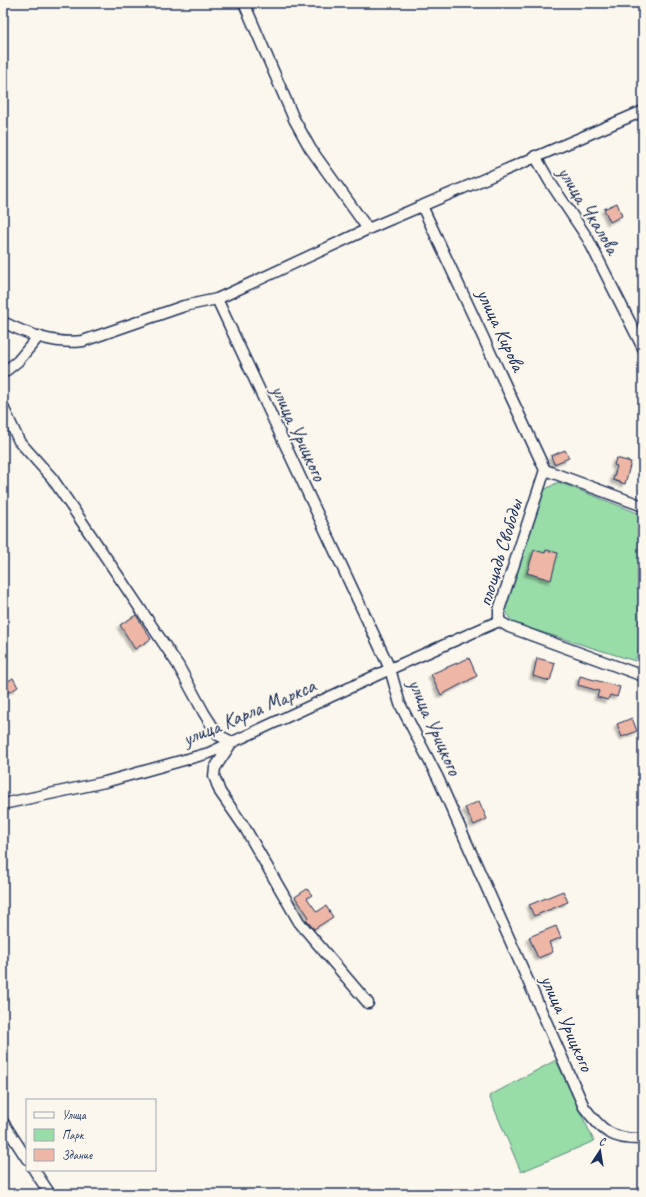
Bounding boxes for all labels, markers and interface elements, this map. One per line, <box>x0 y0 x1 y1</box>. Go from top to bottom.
street label: улица Чкалова <box>552 161 627 260</box>
street label: улица Кирова <box>471 284 532 377</box>
street label: улица Урицкого <box>266 380 332 486</box>
street label: площадь Свободы <box>472 495 528 609</box>
street label: улица Карла Маркса <box>178 672 320 752</box>
street label: улица Урицкого <box>402 674 468 780</box>
street label: улица Урицкого <box>534 970 600 1076</box>
legend <box>26 1099 156 1171</box>
text: Улица <box>62 1107 87 1123</box>
text: Парк <box>62 1127 85 1143</box>
north arrow <box>580 1131 620 1171</box>
text: С <box>598 1134 608 1149</box>
text: Здание <box>62 1147 93 1163</box>

